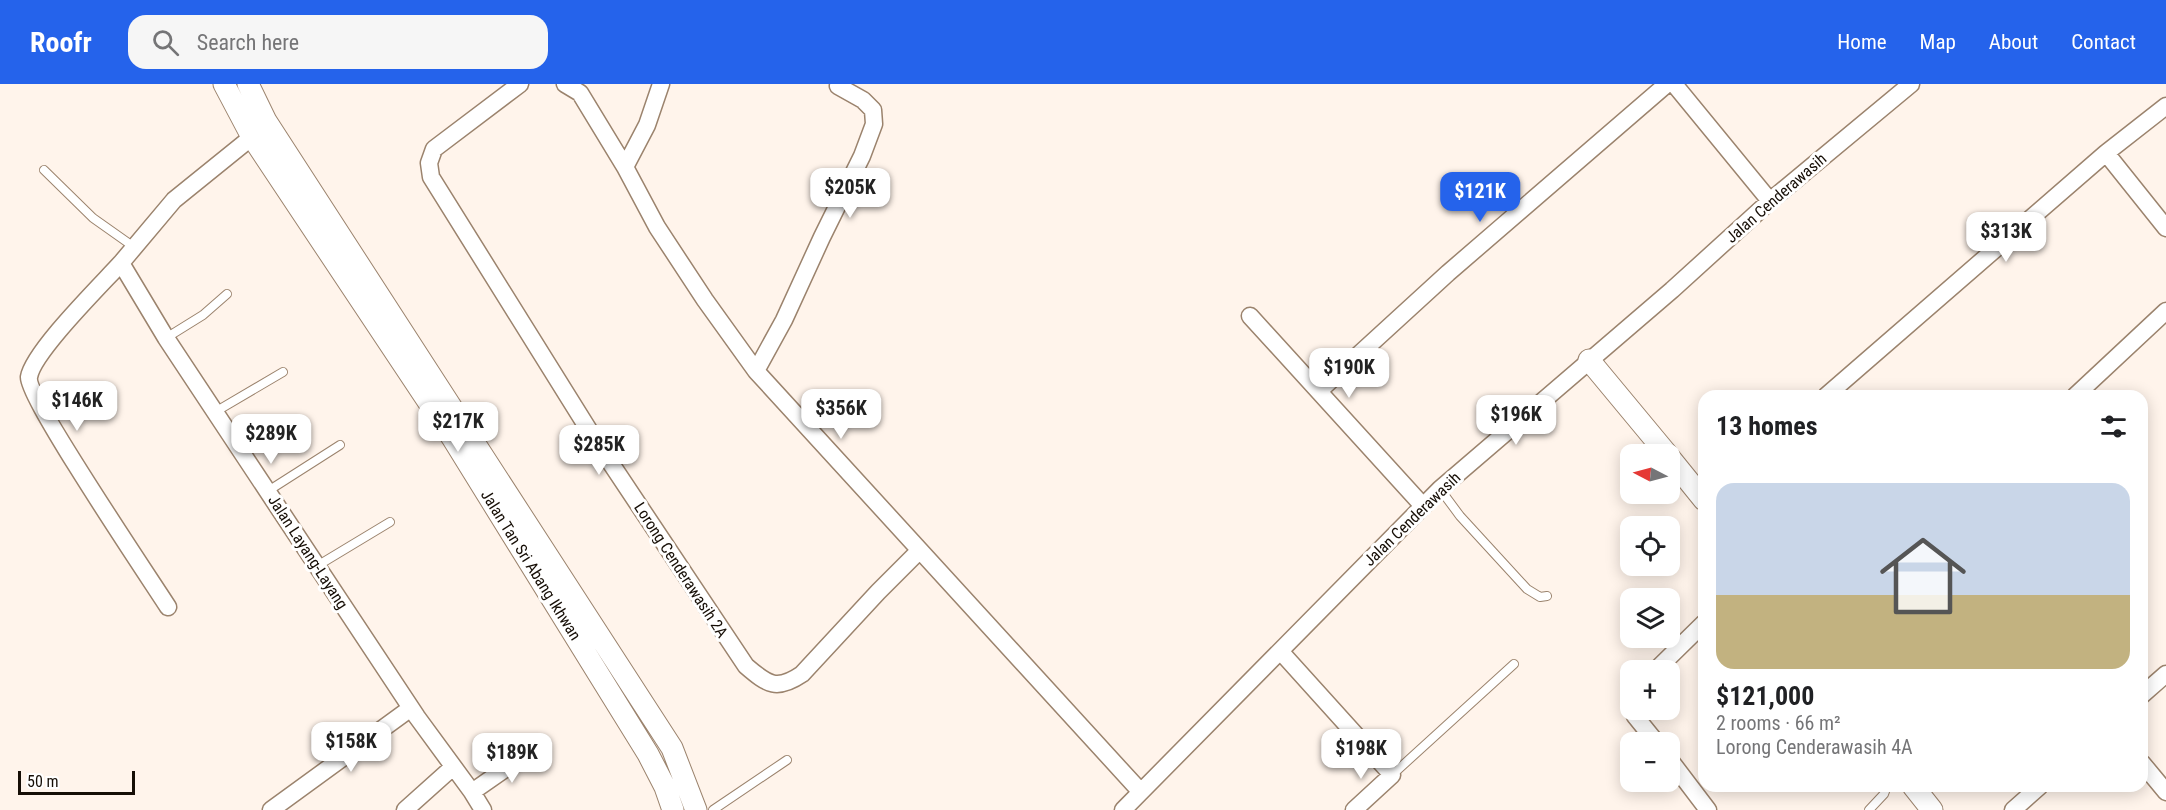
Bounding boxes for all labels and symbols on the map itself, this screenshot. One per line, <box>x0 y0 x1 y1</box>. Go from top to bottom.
street label: Jalan Cenderawasih <box>1722 149 1830 247</box>
pin: $205K <box>808 168 892 219</box>
pin: $121K <box>1438 172 1522 223</box>
pin: $313K <box>1964 212 2048 263</box>
pin: $190K <box>1307 348 1391 399</box>
pin: $146K <box>35 381 119 432</box>
pin: $356K <box>799 389 883 440</box>
pin: $196K <box>1474 395 1558 446</box>
pin: $217K <box>416 402 500 453</box>
pin: $289K <box>229 414 313 465</box>
pin: $285K <box>557 425 641 476</box>
north arrow <box>1620 444 1680 504</box>
street label: Jalan Cenderawasih <box>1360 468 1464 570</box>
street label: Jalan Tan Sri Abang Ikhwan <box>477 486 585 644</box>
street label: Jalan Layang-Layang <box>264 491 352 613</box>
street label: Lorong Cenderawasih 2A <box>630 499 732 641</box>
pin: $158K <box>309 722 393 773</box>
pin: $198K <box>1319 729 1403 780</box>
pin: $189K <box>470 733 554 784</box>
scale bar <box>18 768 135 796</box>

